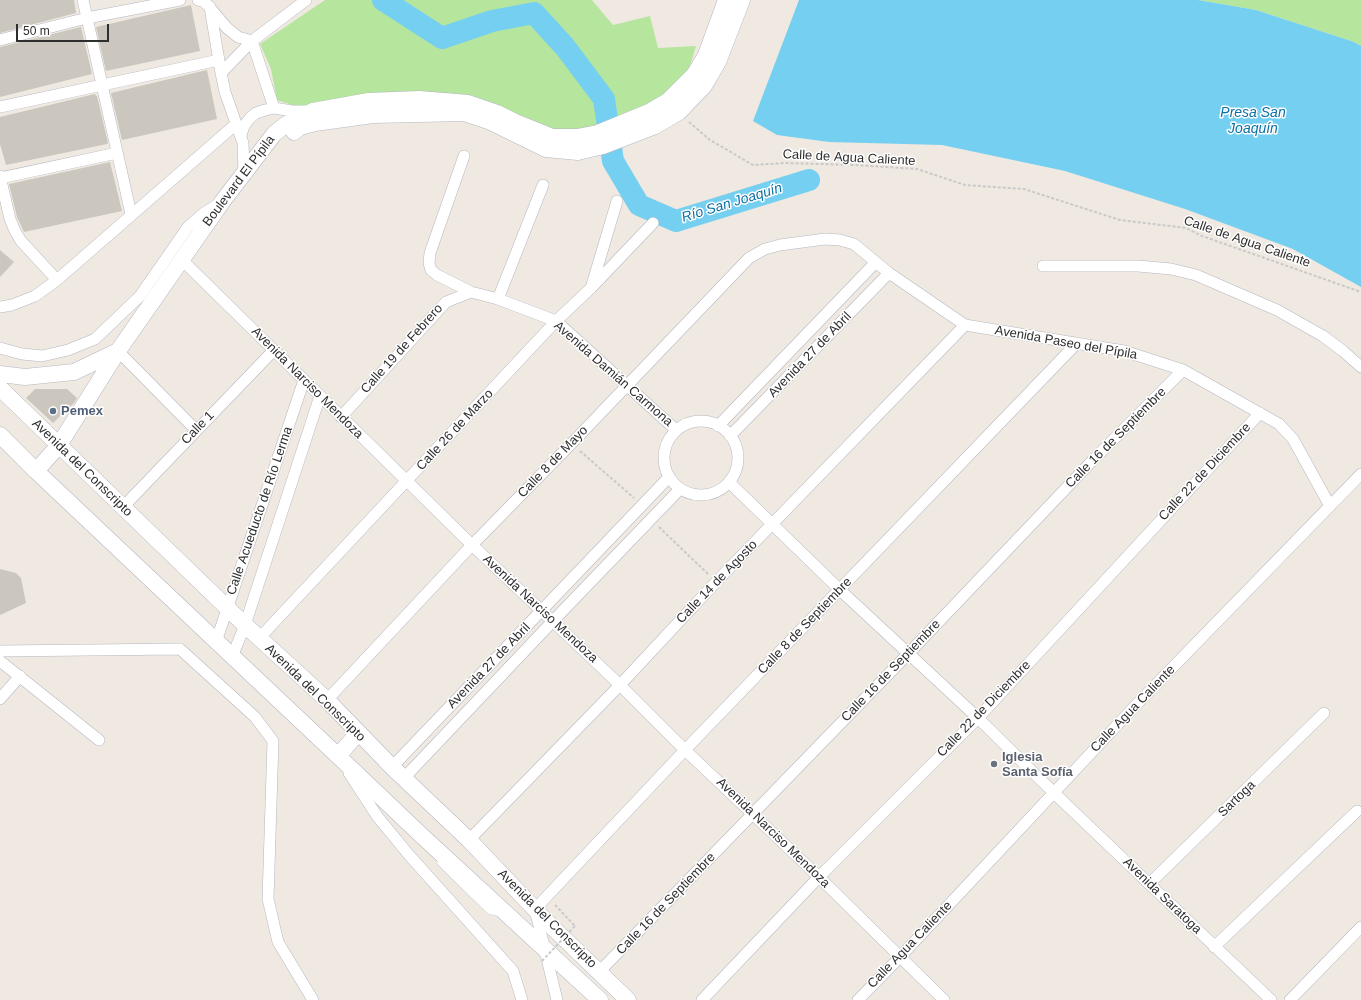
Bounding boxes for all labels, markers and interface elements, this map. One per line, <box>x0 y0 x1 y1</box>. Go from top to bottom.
scale bar <box>18 16 111 42</box>
text: 50 m <box>23 24 50 38</box>
water label: Presa San Joaquín <box>1220 105 1286 138</box>
street label: Boulevard El Pípila <box>200 132 278 230</box>
street label: Calle de Agua Caliente <box>782 147 916 169</box>
water label: Río San Joaquín <box>680 180 784 226</box>
street label: Calle de Agua Caliente <box>1182 213 1312 271</box>
street label: Calle 19 de Febrero <box>358 301 446 397</box>
street label: Avenida 27 de Abril <box>765 309 855 401</box>
street label: Avenida Damián Carmona <box>550 318 676 430</box>
street label: Avenida Paseo del Pípila <box>994 323 1138 363</box>
street label: Avenida Narciso Mendoza <box>248 324 366 442</box>
street label: Calle 16 de Septiembre <box>1062 384 1170 492</box>
street label: Calle 26 de Marzo <box>413 386 497 474</box>
place label: Pemex <box>61 403 103 419</box>
marker: Pemex <box>48 406 58 416</box>
street label: Calle 1 <box>178 408 218 448</box>
street label: Avenida del Conscripto <box>29 416 135 520</box>
street label: Calle 22 de Diciembre <box>1156 420 1254 524</box>
street label: Calle 8 de Mayo <box>515 423 591 501</box>
street label: Calle Acueducto de Río Lerma <box>224 425 296 597</box>
street label: Calle 14 de Agosto <box>673 537 761 627</box>
street label: Avenida Narciso Mendoza <box>479 552 601 666</box>
street label: Calle 8 de Septiembre <box>755 574 855 678</box>
street label: Calle 16 de Septiembre <box>838 617 944 725</box>
street label: Avenida 27 de Abril <box>444 620 534 712</box>
street label: Avenida del Conscripto <box>262 641 368 745</box>
street label: Calle 22 de Diciembre <box>934 658 1034 760</box>
street label: Calle Agua Caliente <box>1087 662 1179 756</box>
place label: Iglesia Santa Sofía <box>1002 749 1073 780</box>
marker: Iglesia Santa Sofía <box>989 759 999 769</box>
street label: Avenida Narciso Mendoza <box>713 775 833 891</box>
street label: Sartoga <box>1215 778 1259 820</box>
street label: Calle 16 de Septiembre <box>613 850 719 958</box>
street label: Avenida Saratoga <box>1119 855 1205 937</box>
street label: Avenida del Conscripto <box>494 866 600 972</box>
street label: Calle Agua Caliente <box>864 898 956 992</box>

